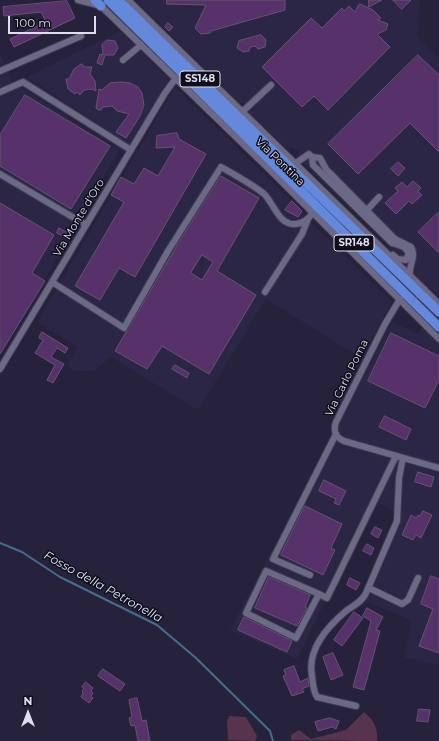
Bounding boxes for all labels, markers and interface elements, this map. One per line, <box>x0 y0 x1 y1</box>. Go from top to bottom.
scale bar <box>10 8 98 34</box>
text: 100 m <box>15 15 51 30</box>
road number: SS148 <box>180 71 220 87</box>
street label: Via Pontina <box>253 135 307 189</box>
street label: Via Monte d'Oro <box>51 177 107 259</box>
road number: SR148 <box>334 235 374 251</box>
street label: Via Carlo Poma <box>323 337 371 419</box>
water label: Fosso della Petronella <box>41 548 165 626</box>
north arrow <box>8 693 48 733</box>
text: N <box>24 694 32 708</box>

